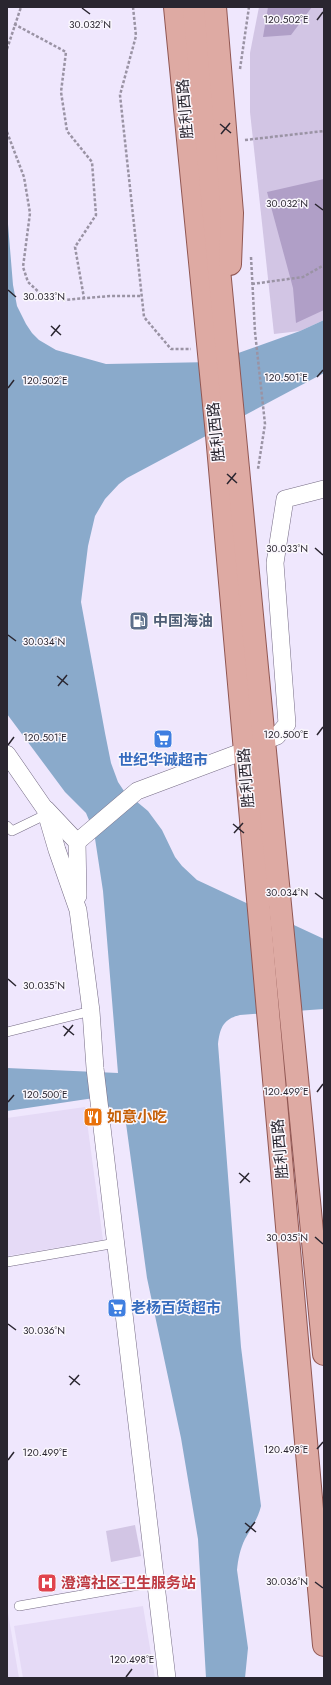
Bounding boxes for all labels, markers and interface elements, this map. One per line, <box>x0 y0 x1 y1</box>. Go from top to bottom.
text: 120.502°E <box>264 12 308 27</box>
text: 30.032°N <box>69 17 111 32</box>
street label: 胜利西路 <box>171 78 199 140</box>
text: 30.032°N <box>266 196 308 211</box>
text: 30.033°N <box>23 289 65 304</box>
text: 120.501°E <box>264 370 308 385</box>
text: 120.502°E <box>23 373 67 388</box>
street label: 胜利西路 <box>202 401 230 463</box>
text: 30.033°N <box>266 541 308 556</box>
fuel station icon: 中国海油 <box>128 610 150 632</box>
place label: 中国海油 <box>153 610 213 632</box>
text: 30.034°N <box>23 634 65 649</box>
text: 120.500°E <box>263 727 309 742</box>
supermarket icon: 世纪华诚超市 <box>152 728 174 750</box>
text: 120.501°E <box>23 730 67 745</box>
street label: 胜利西路 <box>232 747 260 809</box>
place label: 世纪华诚超市 <box>118 749 208 771</box>
text: 30.034°N <box>266 885 308 900</box>
text: 30.035°N <box>23 978 65 993</box>
text: 120.499°E <box>264 1084 308 1099</box>
text: 120.500°E <box>22 1087 68 1102</box>
restaurant icon: 如意小吃 <box>82 1106 104 1128</box>
place label: 如意小吃 <box>107 1106 167 1128</box>
street label: 胜利西路 <box>266 1118 294 1180</box>
text: 30.035°N <box>266 1230 308 1245</box>
supermarket icon: 老杨百货超市 <box>106 1297 128 1319</box>
place label: 老杨百货超市 <box>131 1297 221 1319</box>
text: 30.036°N <box>23 1323 65 1338</box>
text: 120.498°E <box>264 1442 308 1457</box>
text: 120.499°E <box>23 1445 67 1460</box>
hospital icon: 澄湾社区卫生服务站 <box>36 1572 58 1594</box>
place label: 澄湾社区卫生服务站 <box>61 1572 196 1594</box>
text: 30.036°N <box>266 1574 308 1589</box>
text: 120.498°E <box>110 1652 154 1667</box>

